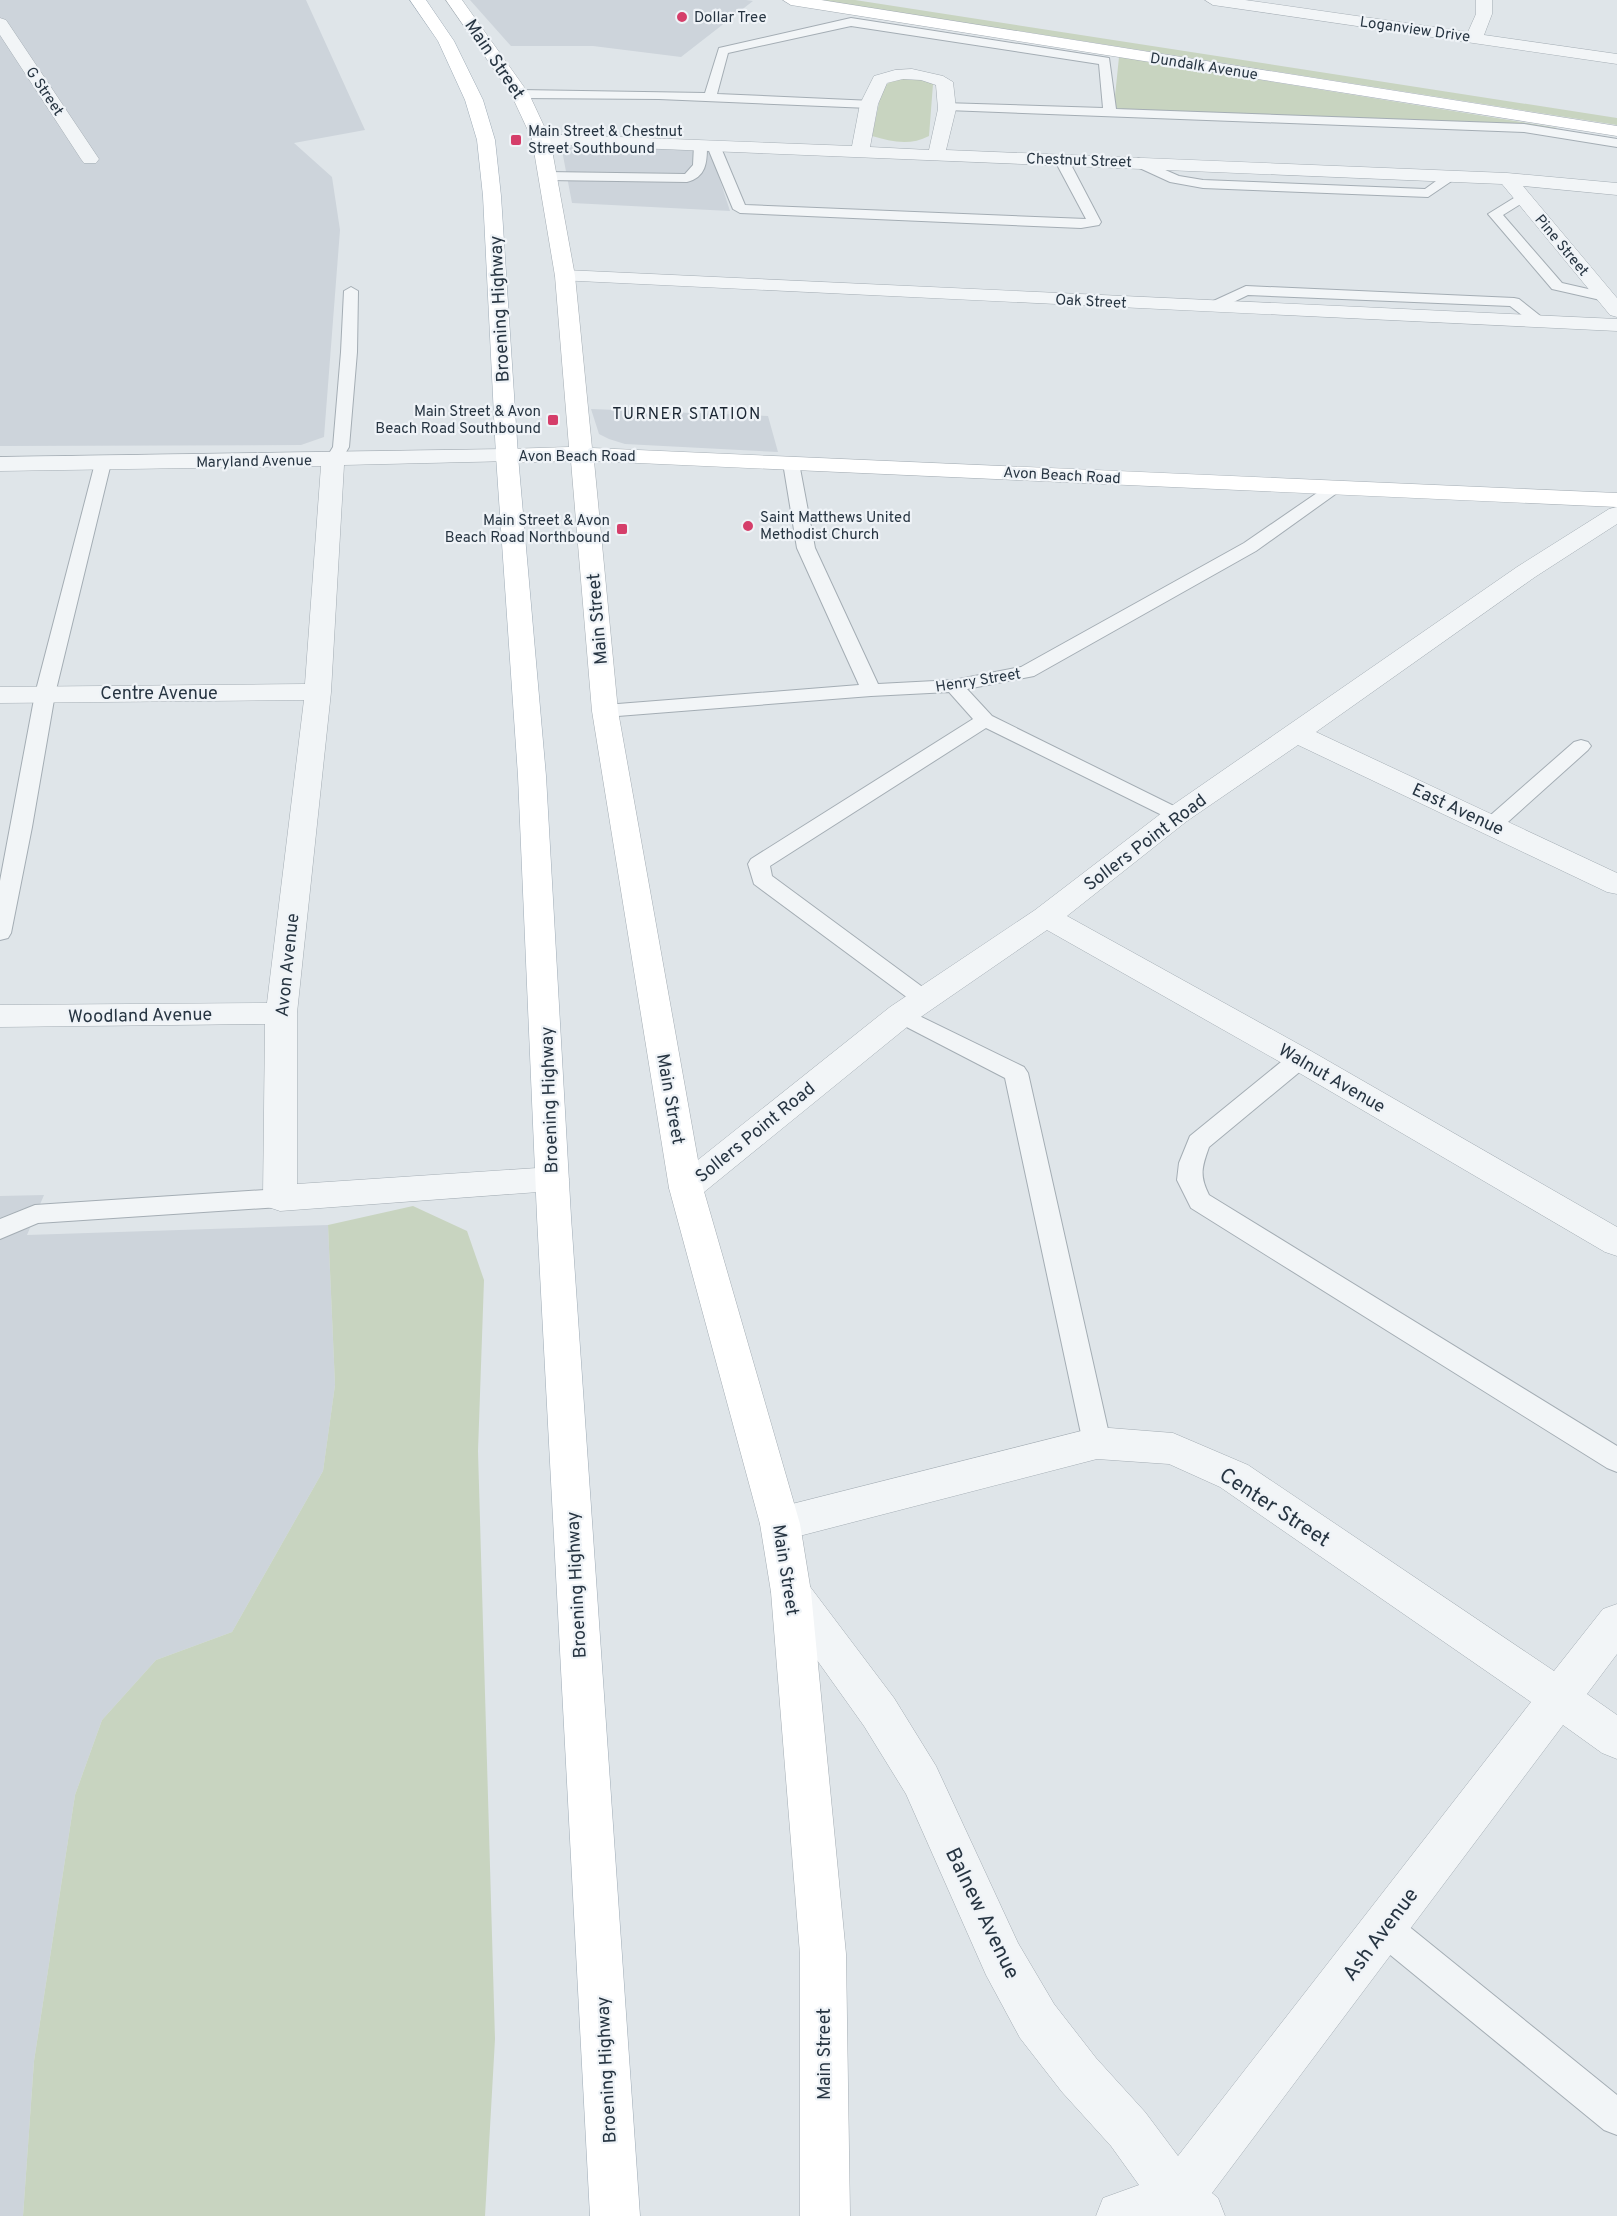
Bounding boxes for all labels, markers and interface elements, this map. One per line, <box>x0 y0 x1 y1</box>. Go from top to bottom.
place label: Dollar Tree <box>694 9 766 28</box>
marker: Dollar Tree <box>675 10 689 24</box>
street label: Loganview Drive <box>1358 13 1471 48</box>
street label: Main Street <box>459 15 529 104</box>
street label: Dundalk Avenue <box>1149 50 1259 85</box>
street label: G Street <box>20 64 67 120</box>
place label: Main Street & Chestnut Street Southbound <box>528 123 683 159</box>
marker: Main Street & Chestnut Street Southbound <box>509 133 523 147</box>
street label: Chestnut Street <box>1026 150 1132 173</box>
street label: Pine Street <box>1530 211 1592 281</box>
street label: Broening Highway <box>485 235 516 383</box>
street label: Oak Street <box>1055 291 1127 314</box>
place label: Main Street & Avon Beach Road Southbound <box>375 403 541 439</box>
district label: TURNER STATION <box>612 405 762 425</box>
marker: Main Street & Avon Beach Road Southbound <box>546 413 560 427</box>
street label: Avon Beach Road <box>518 448 636 467</box>
street label: Maryland Avenue <box>196 452 312 473</box>
street label: Avon Beach Road <box>1003 464 1121 489</box>
place label: Saint Matthews United Methodist Church <box>760 509 911 545</box>
place label: Main Street & Avon Beach Road Northbound <box>445 512 610 548</box>
marker: Saint Matthews United Methodist Church <box>741 519 755 533</box>
marker: Main Street & Avon Beach Road Northbound <box>615 522 629 536</box>
street label: Main Street <box>583 572 614 666</box>
street label: Henry Street <box>934 665 1022 698</box>
street label: Centre Avenue <box>100 683 218 706</box>
street label: East Avenue <box>1408 779 1507 842</box>
street label: Sollers Point Road <box>1080 790 1212 897</box>
street label: Avon Avenue <box>272 912 305 1018</box>
street label: Woodland Avenue <box>68 1004 212 1029</box>
street label: Broening Highway <box>536 1026 565 1174</box>
street label: Walnut Avenue <box>1274 1039 1389 1119</box>
street label: Main Street <box>650 1052 689 1147</box>
street label: Sollers Point Road <box>691 1078 821 1189</box>
street label: Center Street <box>1214 1462 1335 1554</box>
street label: Broening Highway <box>562 1511 593 1659</box>
street label: Main Street <box>766 1523 803 1617</box>
street label: Balnew Avenue <box>938 1843 1025 1984</box>
street label: Ash Avenue <box>1337 1883 1425 1987</box>
street label: Broening Highway <box>592 1996 623 2144</box>
street label: Main Street <box>814 2008 837 2100</box>

